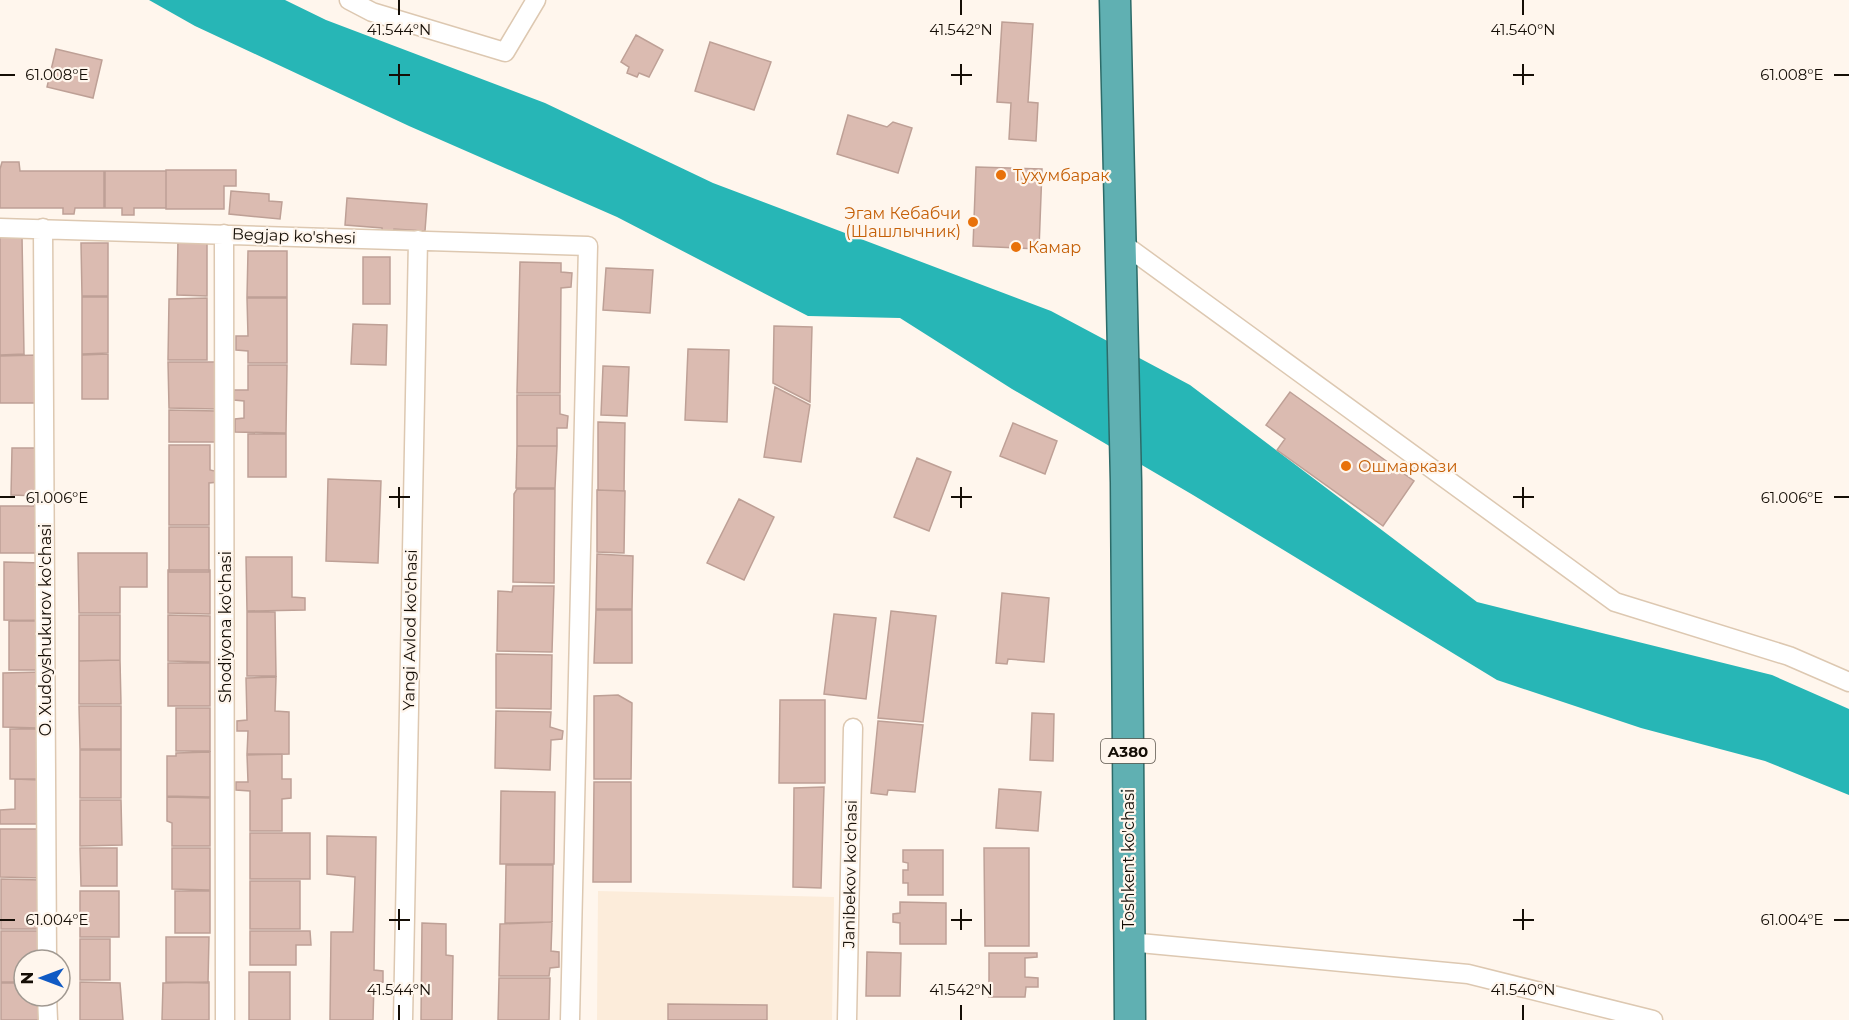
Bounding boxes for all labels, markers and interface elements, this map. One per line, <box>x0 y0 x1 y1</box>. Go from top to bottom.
text: 41.544°N <box>367 20 431 39</box>
text: 41.542°N <box>929 20 993 39</box>
text: 41.540°N <box>1491 20 1555 39</box>
text: 61.008°E <box>25 65 89 84</box>
text: 61.008°E <box>1760 65 1824 84</box>
place label: Тухумбарак <box>1013 166 1110 185</box>
marker: Тухумбарак <box>994 168 1008 182</box>
place label: Эгам Кебабчи (Шашлычник) <box>844 204 961 241</box>
marker: Эгам Кебабчи (Шашлычник) <box>966 215 980 229</box>
street label: Begjap ko'shesi <box>232 224 356 248</box>
place label: Камар <box>1028 238 1081 257</box>
marker: Камар <box>1009 240 1023 254</box>
place label: Ошмаркази <box>1358 457 1457 476</box>
marker: Ошмаркази <box>1339 459 1353 473</box>
text: 61.006°E <box>26 488 88 507</box>
text: 61.006°E <box>1761 488 1823 507</box>
street label: O. Xudoyshukurov ko'chasi <box>36 524 55 736</box>
street label: Yangi Avlod ko'chasi <box>399 549 421 711</box>
street label: Shodiyona ko'chasi <box>216 551 235 703</box>
road number: A380 <box>1101 739 1155 763</box>
street label: Toshkent ko'chasi <box>1119 789 1138 929</box>
street label: Janibekov ko'chasi <box>839 800 861 949</box>
text: 61.004°E <box>25 910 89 929</box>
text: 61.004°E <box>1760 910 1824 929</box>
north arrow <box>12 948 72 1008</box>
text: N <box>18 972 37 984</box>
text: 41.544°N <box>367 980 431 999</box>
text: 41.542°N <box>929 980 993 999</box>
text: 41.540°N <box>1491 980 1555 999</box>

